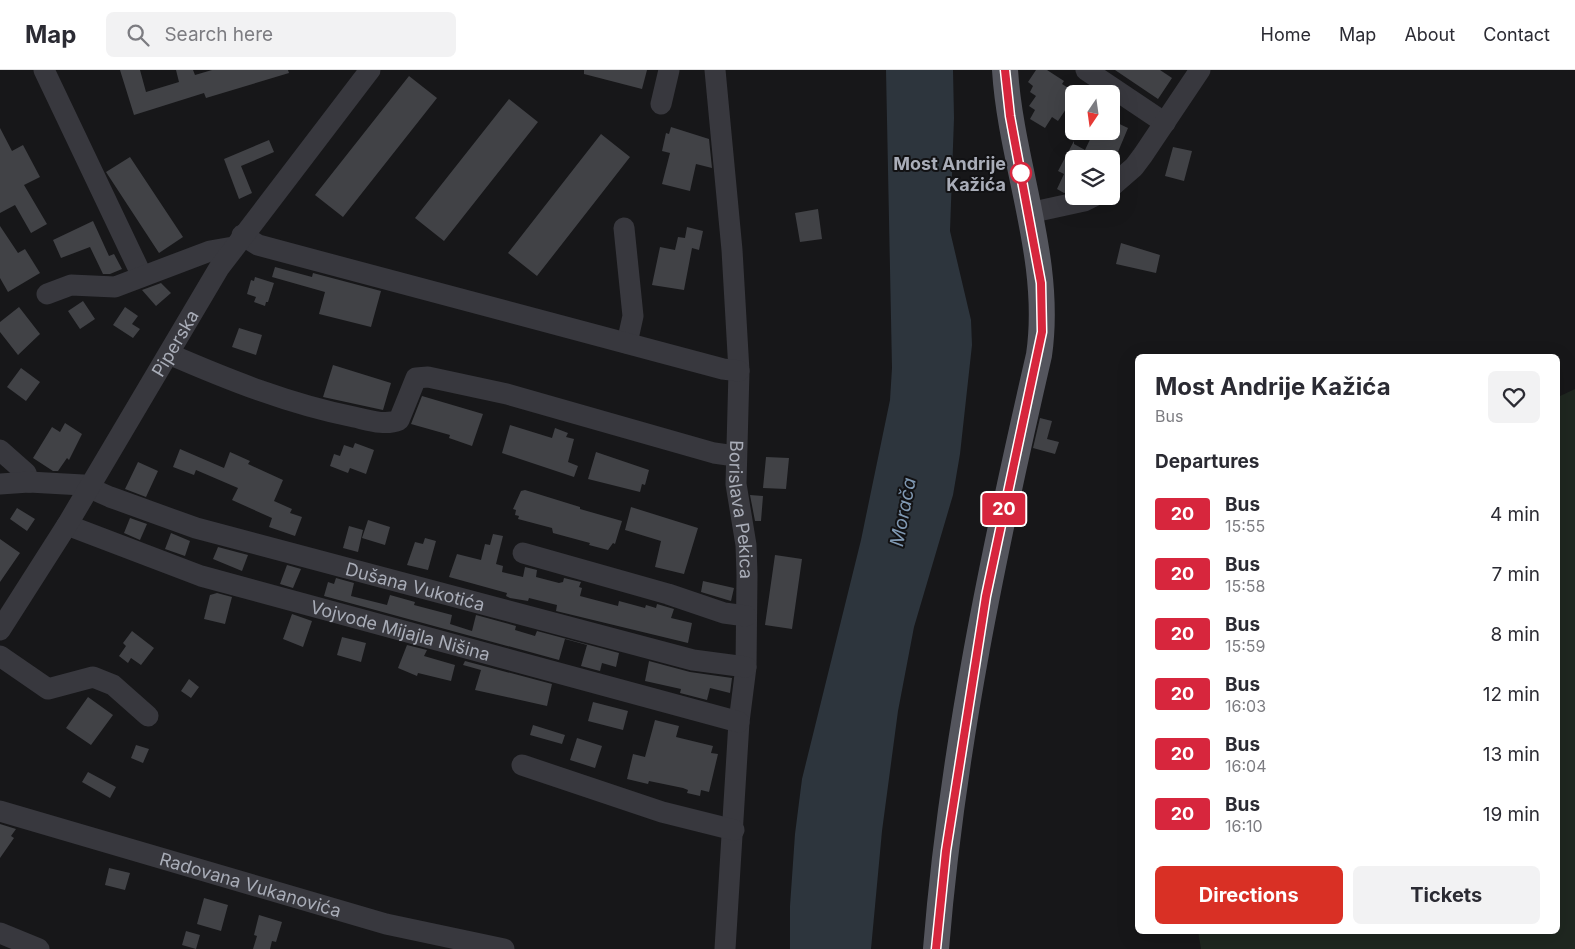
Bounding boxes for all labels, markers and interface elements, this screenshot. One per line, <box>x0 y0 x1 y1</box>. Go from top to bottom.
search box <box>106 12 456 57</box>
text: Map <box>25 20 76 49</box>
icon: search <box>124 21 152 49</box>
text: Search here <box>164 23 273 46</box>
text: Home <box>1261 24 1311 45</box>
text: Map <box>1339 24 1376 45</box>
text: About <box>1404 24 1455 45</box>
text: Contact <box>1483 24 1550 45</box>
north arrow <box>1065 85 1120 140</box>
map controls <box>1065 85 1120 205</box>
button: layers <box>1065 150 1120 205</box>
place label: Most Andrije Kažića <box>893 153 1006 195</box>
marker: Most Andrije Kažića <box>1010 162 1032 184</box>
street label: Piperska <box>147 306 202 380</box>
button: heart <box>1488 371 1540 423</box>
text: Most Andrije Kažića <box>1155 372 1391 401</box>
text: Bus <box>1155 406 1183 426</box>
street label: Borislava Pekica <box>726 440 758 579</box>
text: Departures <box>1155 450 1259 473</box>
water label: Morača <box>885 475 921 548</box>
line badge: 20 <box>982 493 1026 525</box>
text: Bus <box>1225 493 1260 516</box>
text: 20 <box>992 498 1016 519</box>
text: 20 <box>1171 503 1194 524</box>
text: 4 min <box>1490 503 1540 526</box>
text: 15:55 <box>1225 516 1265 536</box>
text: Bus <box>1225 553 1260 576</box>
street label: Dušana Vukotića <box>343 558 487 615</box>
text: 20 <box>1171 563 1194 584</box>
text: 7 min <box>1491 563 1540 586</box>
text: 15:58 <box>1225 576 1265 596</box>
street label: Vojvode Mijajla Nišina <box>308 596 493 665</box>
text: Bus <box>1225 613 1260 636</box>
text: 20 <box>1171 623 1194 644</box>
text: 8 min <box>1490 623 1540 646</box>
text: 15:59 <box>1225 636 1266 656</box>
text: Bus <box>1225 673 1260 696</box>
text: 20 <box>1171 683 1194 704</box>
text: 12 min <box>1483 683 1540 706</box>
text: 16:03 <box>1225 696 1266 716</box>
text: Bus <box>1225 733 1260 756</box>
text: 20 <box>1171 743 1194 764</box>
text: 13 min <box>1483 743 1540 766</box>
text: 16:04 <box>1225 756 1266 776</box>
text: Bus <box>1225 793 1260 816</box>
text: 20 <box>1171 803 1194 824</box>
text: 19 min <box>1483 803 1540 826</box>
text: 16:10 <box>1225 816 1263 836</box>
street label: Radovana Vukanovića <box>157 848 344 921</box>
button: Directions <box>1155 866 1343 924</box>
button: Tickets <box>1353 866 1540 924</box>

